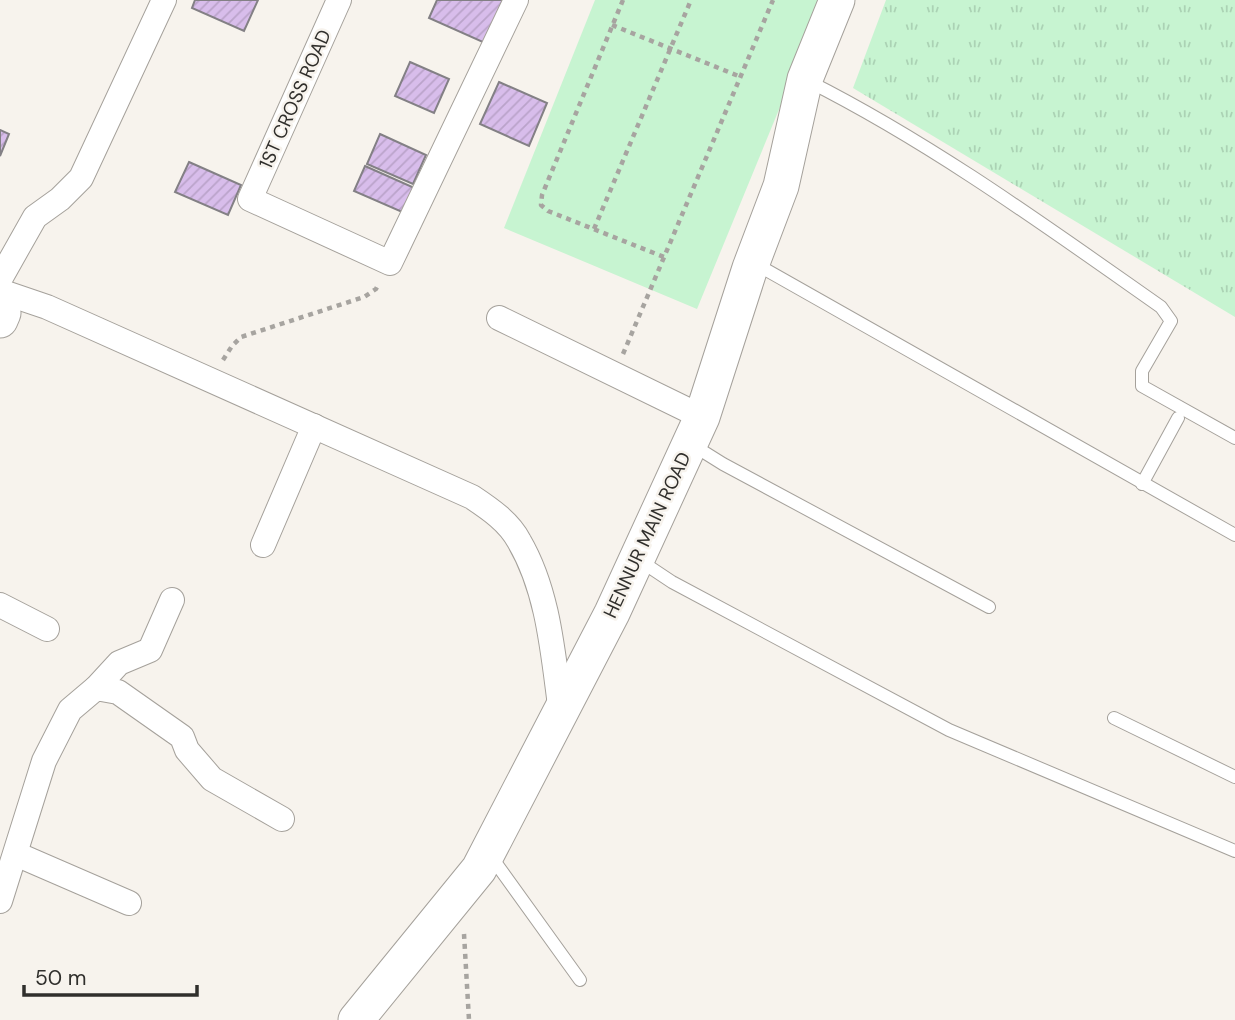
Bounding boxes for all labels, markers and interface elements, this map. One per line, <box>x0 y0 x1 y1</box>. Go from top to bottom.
street label: 1ST CROSS ROAD <box>253 25 337 173</box>
street label: HENNUR MAIN ROAD <box>597 448 697 622</box>
scale bar <box>24 954 198 998</box>
text: 50 m <box>35 964 86 992</box>

